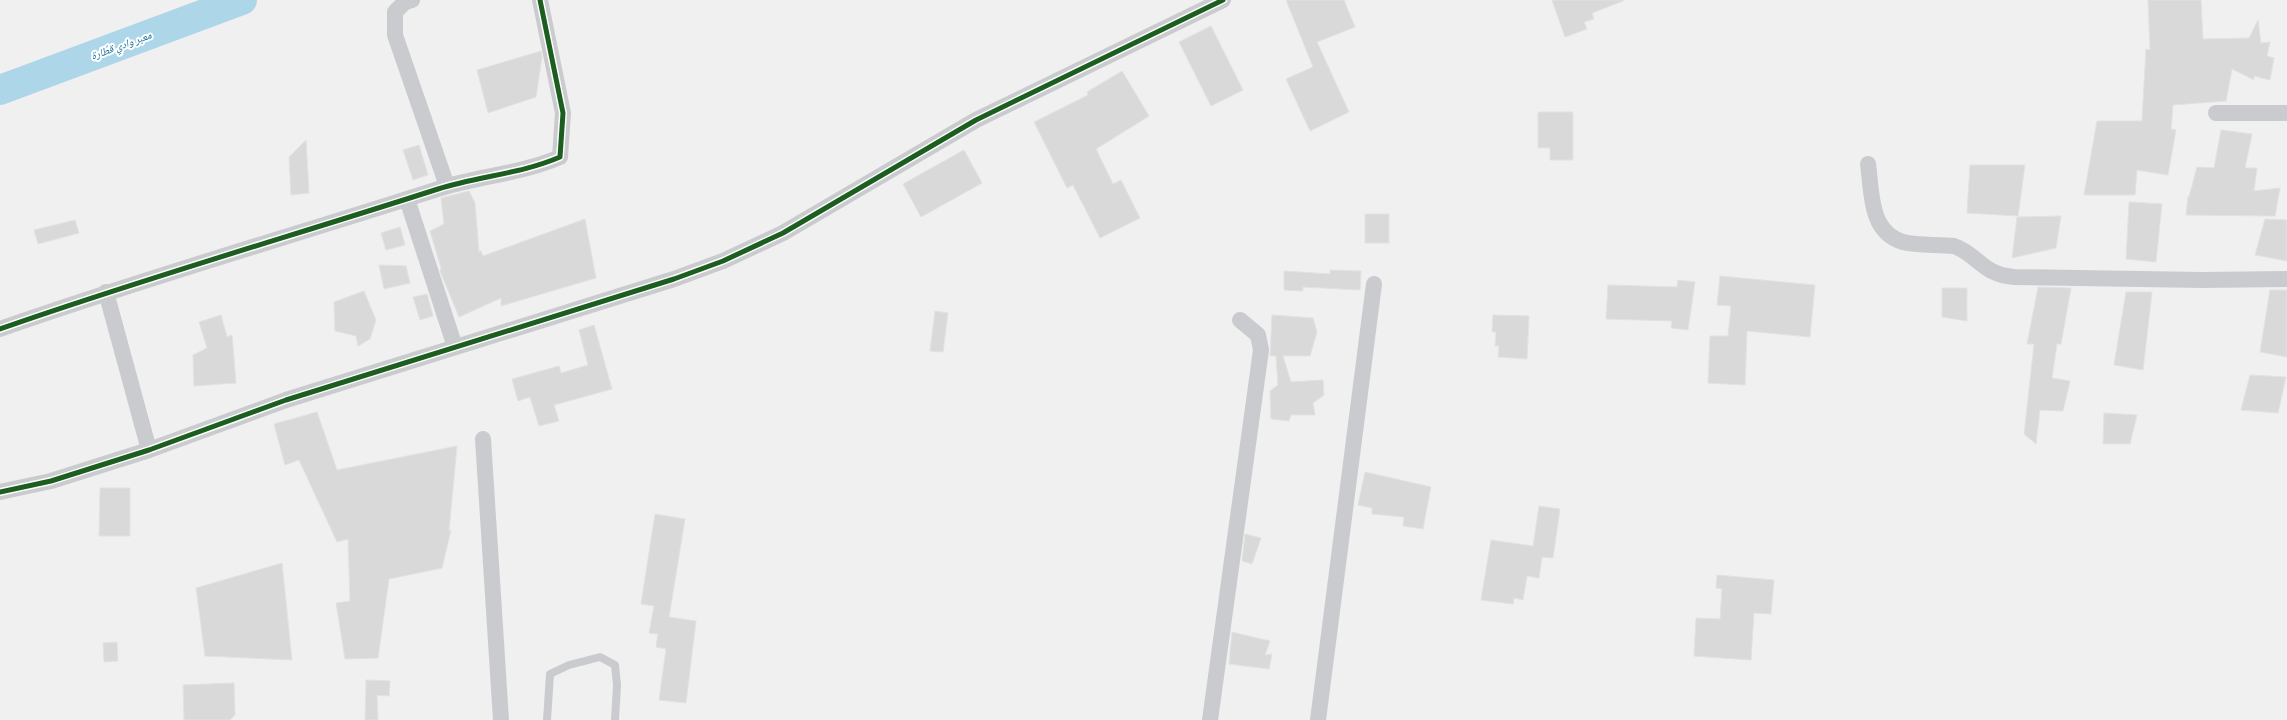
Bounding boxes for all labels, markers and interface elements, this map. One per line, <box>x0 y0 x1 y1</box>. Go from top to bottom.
water label: معبر وادي قطّارة <box>89 28 154 64</box>

